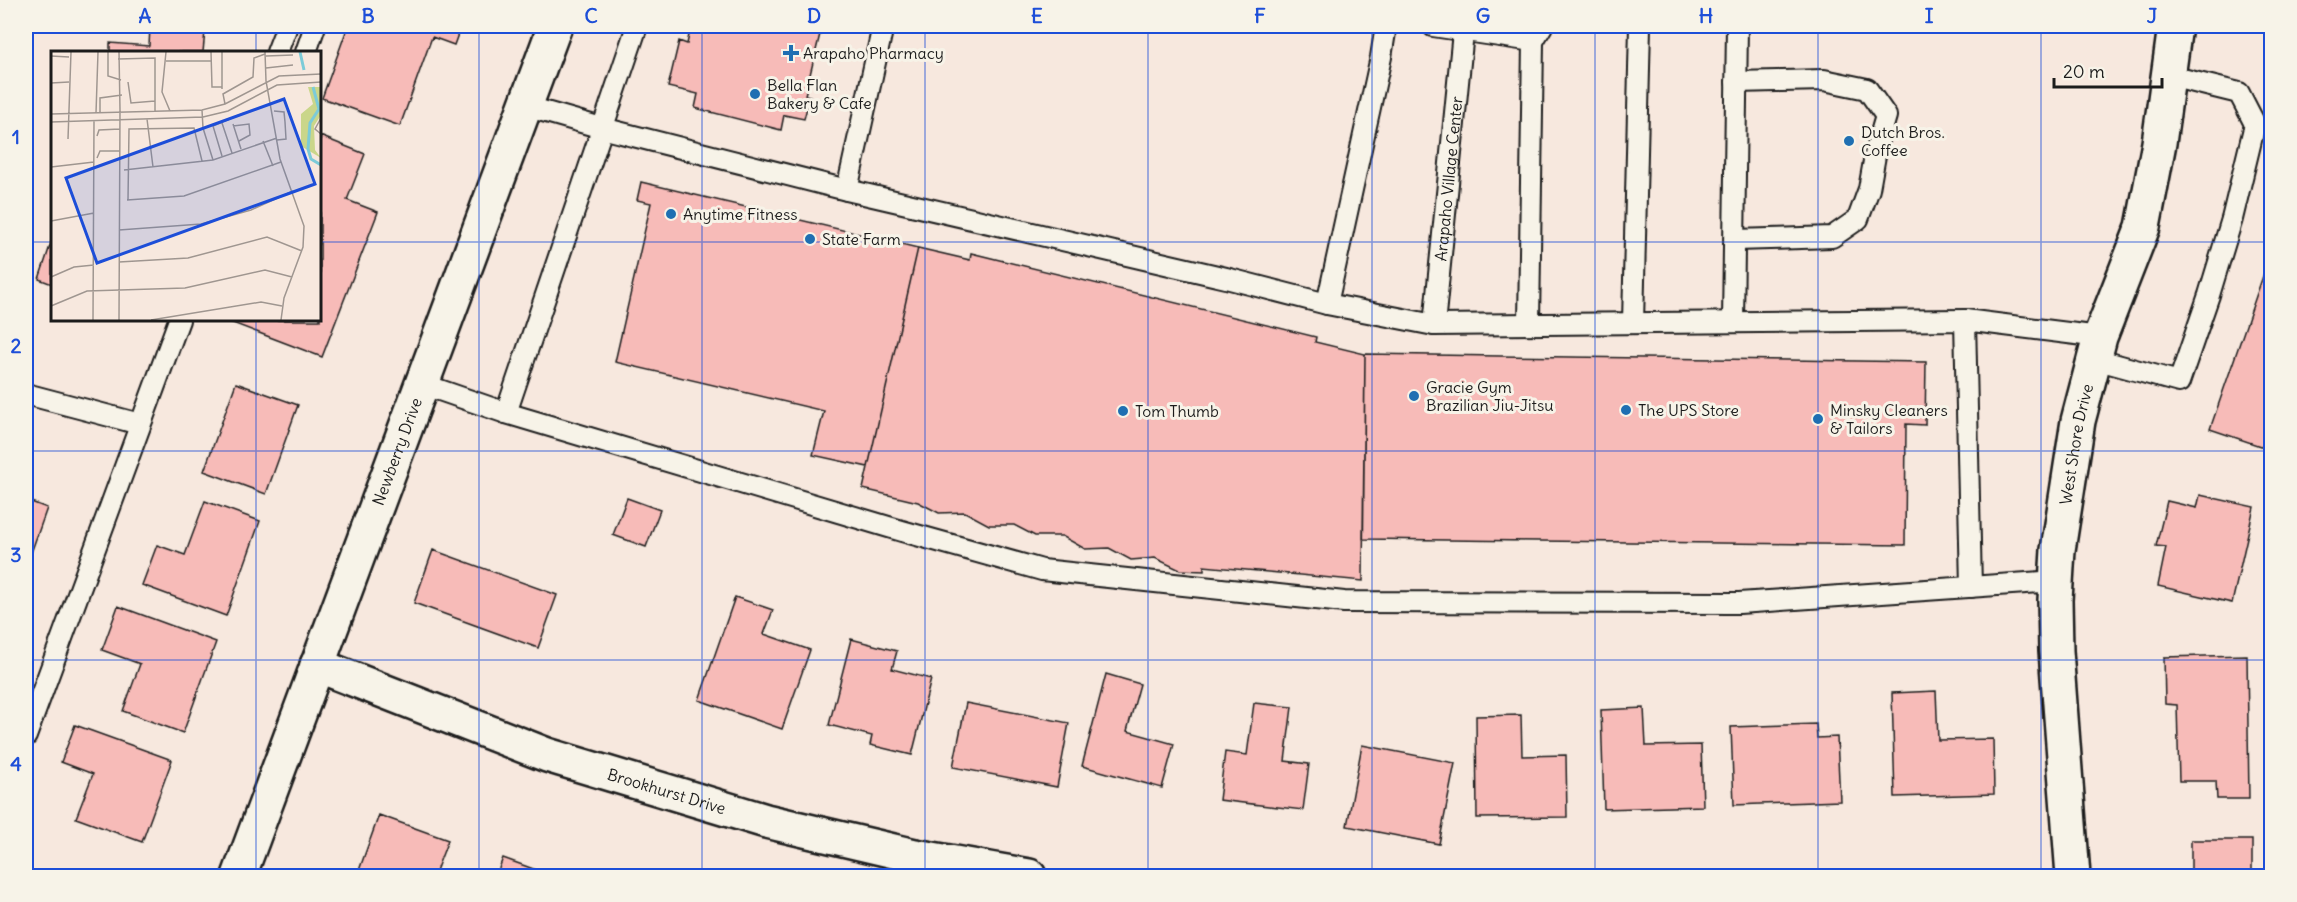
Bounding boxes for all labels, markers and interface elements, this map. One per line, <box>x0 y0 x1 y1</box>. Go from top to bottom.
text: A <box>139 3 152 28</box>
text: B <box>361 3 375 28</box>
text: C <box>584 3 598 28</box>
text: D <box>807 3 821 28</box>
text: E <box>1031 3 1043 28</box>
text: F <box>1254 3 1266 28</box>
text: G <box>1476 3 1490 28</box>
text: H <box>1699 3 1713 28</box>
text: I <box>1925 3 1934 28</box>
text: J <box>2147 3 2158 28</box>
place label: Arapaho Pharmacy <box>803 43 944 63</box>
marker: Arapaho Pharmacy <box>784 46 798 60</box>
inset map <box>51 51 321 321</box>
scale bar <box>2054 51 2162 89</box>
text: 20 m <box>2063 60 2105 83</box>
place label: Bella Flan Bakery & Cafe <box>767 75 872 113</box>
marker: Bella Flan Bakery & Cafe <box>748 87 762 101</box>
street label: Arapaho Village Center <box>1430 95 1467 262</box>
place label: Dutch Bros. Coffee <box>1861 122 1945 160</box>
text: 1 <box>12 124 20 149</box>
marker: Dutch Bros. Coffee <box>1842 134 1856 148</box>
place label: Anytime Fitness <box>683 204 797 224</box>
marker: Anytime Fitness <box>664 207 678 221</box>
place label: State Farm <box>822 229 901 249</box>
marker: State Farm <box>803 232 817 246</box>
text: 2 <box>11 333 22 358</box>
place label: Gracie Gym Brazilian Jiu-Jitsu <box>1426 377 1554 415</box>
street label: West Shore Drive <box>2055 382 2097 506</box>
marker: Gracie Gym Brazilian Jiu-Jitsu <box>1407 389 1421 403</box>
street label: Newberry Drive <box>368 395 426 508</box>
place label: The UPS Store <box>1638 400 1739 420</box>
place label: Minsky Cleaners & Tailors <box>1830 400 1948 438</box>
place label: Tom Thumb <box>1135 401 1219 421</box>
marker: The UPS Store <box>1619 403 1633 417</box>
marker: Tom Thumb <box>1116 404 1130 418</box>
marker: Minsky Cleaners & Tailors <box>1811 412 1825 426</box>
text: 3 <box>10 542 22 567</box>
text: 4 <box>10 751 22 776</box>
street label: Brookhurst Drive <box>605 764 728 818</box>

